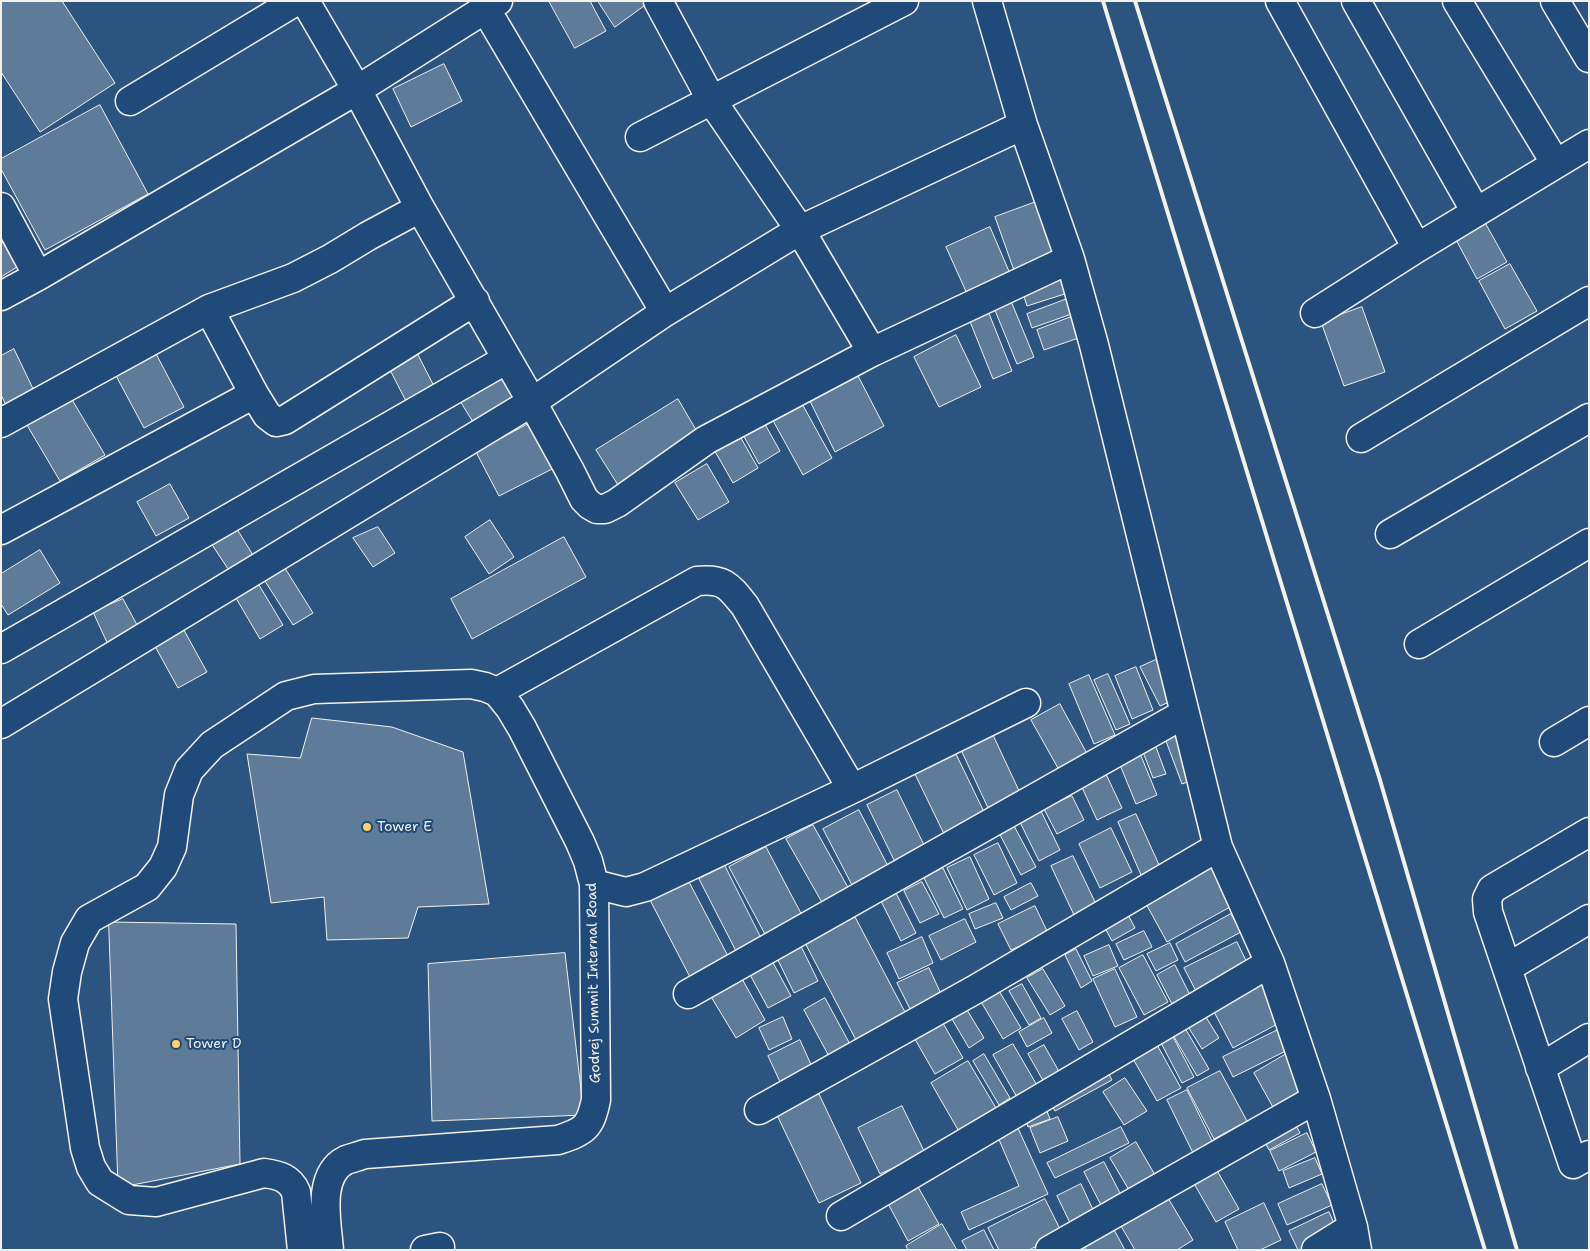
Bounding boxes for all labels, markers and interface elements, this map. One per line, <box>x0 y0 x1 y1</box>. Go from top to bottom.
place label: Tower E <box>377 819 432 835</box>
marker: Tower E <box>361 821 373 833</box>
street label: Godrej Summit Internal Road <box>584 883 604 1083</box>
place label: Tower D <box>186 1036 242 1052</box>
marker: Tower D <box>170 1038 182 1050</box>

